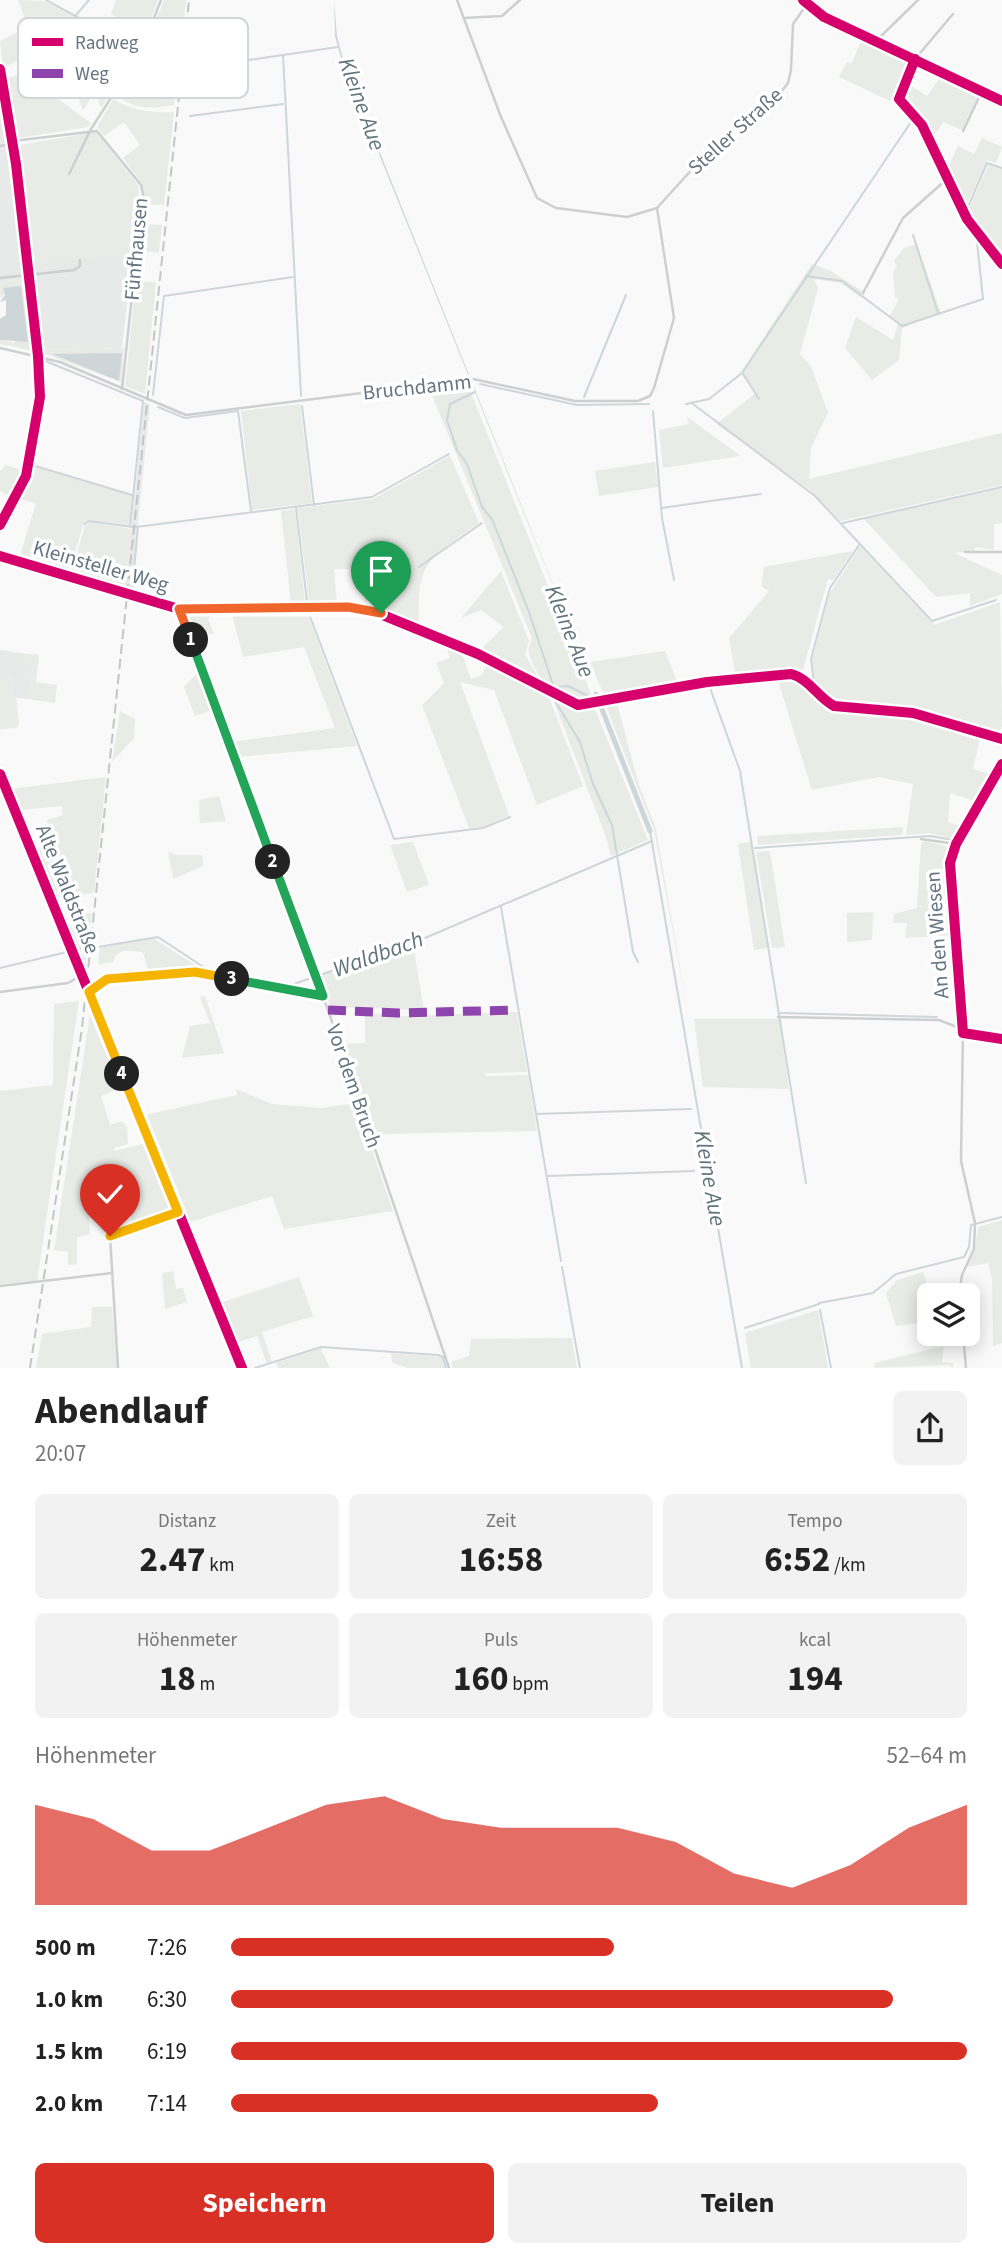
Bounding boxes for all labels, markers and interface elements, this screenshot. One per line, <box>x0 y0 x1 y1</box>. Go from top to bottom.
legend <box>18 18 248 98</box>
text: Radweg <box>75 30 139 57</box>
water label: Kleine Aue <box>330 53 394 155</box>
text: Weg <box>75 61 109 88</box>
street label: Steller Straße <box>681 80 789 182</box>
street label: Fünfhausen <box>117 196 155 302</box>
street label: Bruchdamm <box>361 366 473 408</box>
street label: Kleinsteller Weg <box>30 532 173 600</box>
pin <box>351 541 411 613</box>
icon: arrive <box>362 552 400 590</box>
water label: Kleine Aue <box>536 580 604 682</box>
pin: 1 <box>174 622 208 658</box>
text: 1 <box>185 626 196 653</box>
street label: Alte Waldstraße <box>28 820 108 958</box>
pin: 2 <box>256 844 290 880</box>
text: 2 <box>267 848 278 875</box>
street label: An den Wiesen <box>918 870 956 1000</box>
water label: Waldbach <box>328 922 428 986</box>
pin: 3 <box>215 962 250 996</box>
text: 3 <box>226 965 237 992</box>
street label: Vor dem Bruch <box>319 1020 389 1152</box>
pin: 4 <box>104 1056 140 1092</box>
text: 4 <box>116 1060 127 1087</box>
water label: Kleine Aue <box>685 1127 735 1229</box>
pin <box>80 1164 140 1236</box>
icon: check <box>91 1175 129 1213</box>
map controls <box>917 1283 980 1346</box>
button: layers <box>917 1283 980 1346</box>
text: Abendlauf <box>35 1384 207 1438</box>
button: share <box>893 1391 967 1465</box>
text: 20:07 <box>35 1437 86 1470</box>
text: Distanz <box>158 1508 216 1535</box>
text: Zeit <box>486 1508 516 1535</box>
text: Tempo <box>788 1508 842 1535</box>
text: 2.47 <box>140 1535 205 1585</box>
text: 16:58 <box>459 1535 543 1585</box>
text: 6:52 <box>764 1535 830 1585</box>
text: km <box>205 1552 234 1579</box>
text: /km <box>830 1552 866 1579</box>
text: Höhenmeter <box>137 1627 237 1654</box>
text: Puls <box>484 1627 518 1654</box>
text: kcal <box>799 1627 831 1654</box>
text: 18 <box>159 1654 196 1704</box>
text: 160 <box>453 1654 508 1704</box>
text: 194 <box>787 1654 843 1704</box>
text: m <box>196 1671 215 1698</box>
text: bpm <box>508 1671 549 1698</box>
text: Höhenmeter <box>35 1739 156 1772</box>
text: 52–64 m <box>887 1739 967 1772</box>
text: 500 m <box>35 1931 96 1964</box>
text: 7:26 <box>147 1931 187 1964</box>
text: 1.0 km <box>35 1983 103 2016</box>
text: 6:30 <box>147 1983 187 2016</box>
text: 1.5 km <box>35 2035 103 2068</box>
text: 6:19 <box>147 2035 187 2068</box>
text: 2.0 km <box>35 2087 103 2120</box>
text: 7:14 <box>147 2087 187 2120</box>
button: Speichern <box>35 2163 494 2243</box>
button: Teilen <box>508 2163 967 2243</box>

